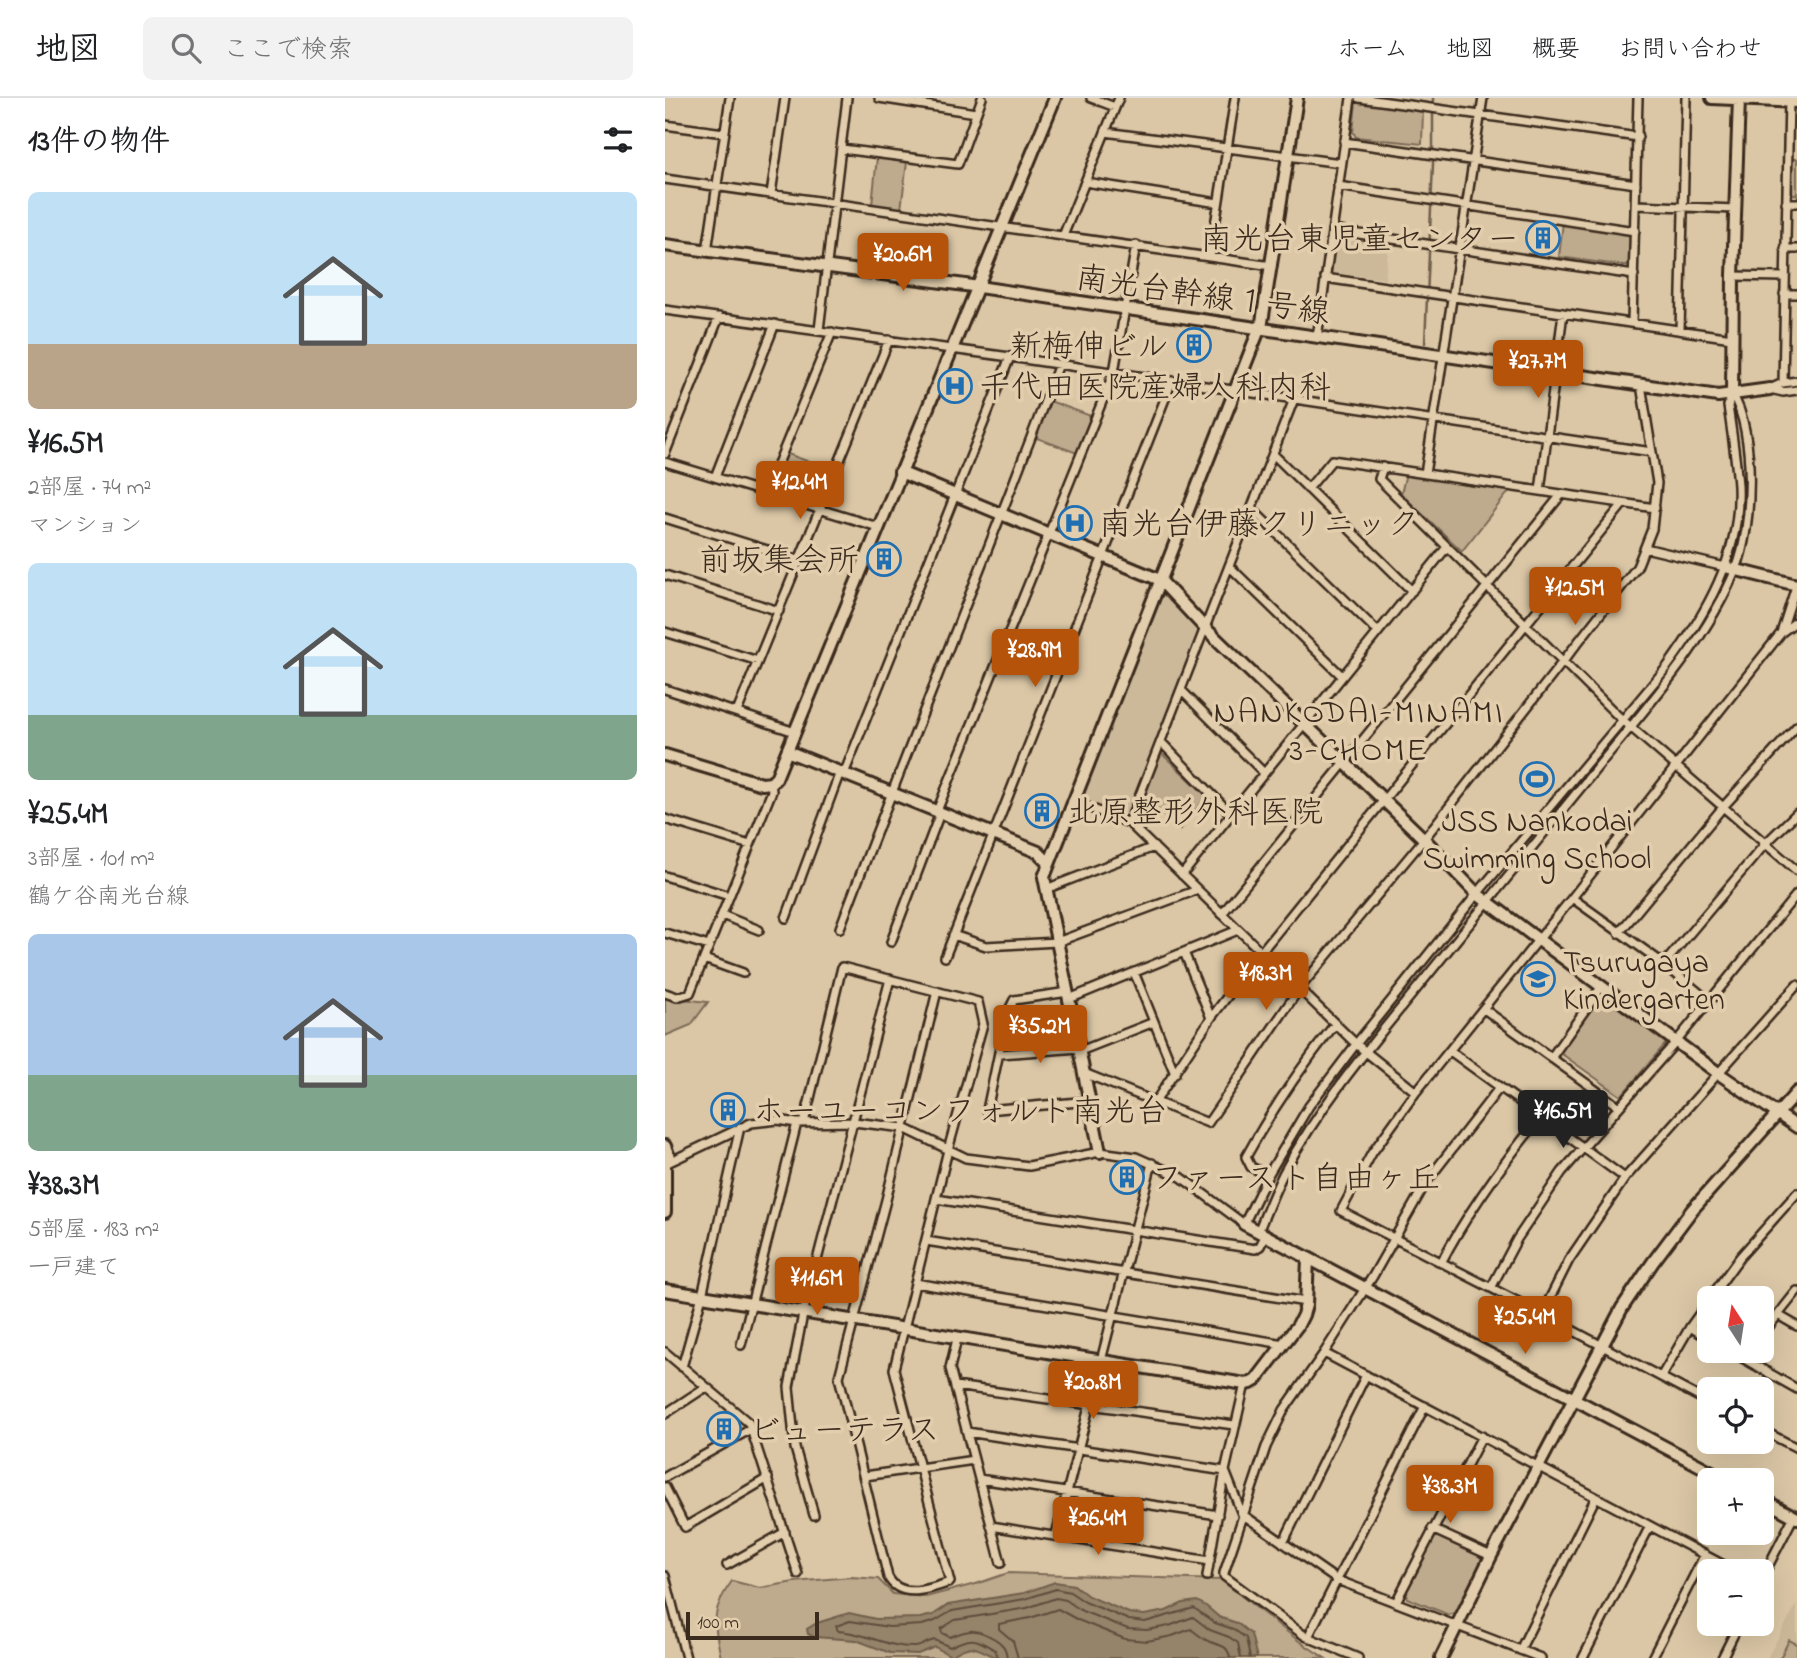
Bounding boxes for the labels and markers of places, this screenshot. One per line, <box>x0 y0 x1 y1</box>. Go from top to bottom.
place label: 南光台東児童センター <box>1200 218 1519 265</box>
building icon: 南光台東児童センター <box>1524 219 1562 257</box>
pin: ¥20.6M <box>846 234 960 293</box>
place label: 新梅伸ビル <box>1010 325 1169 372</box>
building icon: 新梅伸ビル <box>1175 326 1213 364</box>
pin: ¥27.7M <box>1481 341 1595 400</box>
place label: 千代田医院産婦人科内科 <box>979 366 1331 413</box>
hospital icon: 千代田医院産婦人科内科 <box>936 367 974 405</box>
pin: ¥12.4M <box>743 462 857 521</box>
place label: 南光台伊藤クリニック <box>1099 503 1419 550</box>
hospital icon: 南光台伊藤クリニック <box>1056 504 1094 542</box>
place label: 前坂集会所 <box>699 539 859 586</box>
building icon: 前坂集会所 <box>865 540 903 578</box>
pin: ¥12.5M <box>1518 568 1632 627</box>
pin: ¥28.9M <box>978 630 1092 689</box>
sports icon: JSS Nankodai Swimming School <box>1518 760 1556 798</box>
place label: 北原整形外科医院 <box>1067 791 1323 838</box>
building icon: 北原整形外科医院 <box>1023 792 1061 830</box>
place label: JSS Nankodai Swimming School <box>1423 800 1651 884</box>
place label: Tsurugaya Kindergarten <box>1563 941 1725 1025</box>
pin: ¥18.3M <box>1209 953 1323 1012</box>
school or university icon: Tsurugaya Kindergarten <box>1519 960 1557 998</box>
pin: ¥35.2M <box>983 1006 1097 1065</box>
place label: ホーユーコンフォルト南光台 <box>753 1090 1168 1137</box>
pin: ¥16.5M <box>1506 1090 1620 1150</box>
building icon: ホーユーコンフォルト南光台 <box>709 1091 747 1129</box>
place label: ファースト自由ヶ丘 <box>1151 1157 1440 1204</box>
building icon: ファースト自由ヶ丘 <box>1108 1158 1146 1196</box>
pin: ¥11.6M <box>760 1258 874 1317</box>
pin: ¥25.4M <box>1468 1296 1582 1356</box>
pin: ¥20.8M <box>1036 1362 1150 1421</box>
place label: ビューテラス <box>749 1409 940 1456</box>
building icon: ビューテラス <box>705 1410 743 1448</box>
pin: ¥38.3M <box>1393 1466 1507 1525</box>
pin: ¥26.4M <box>1041 1498 1155 1557</box>

